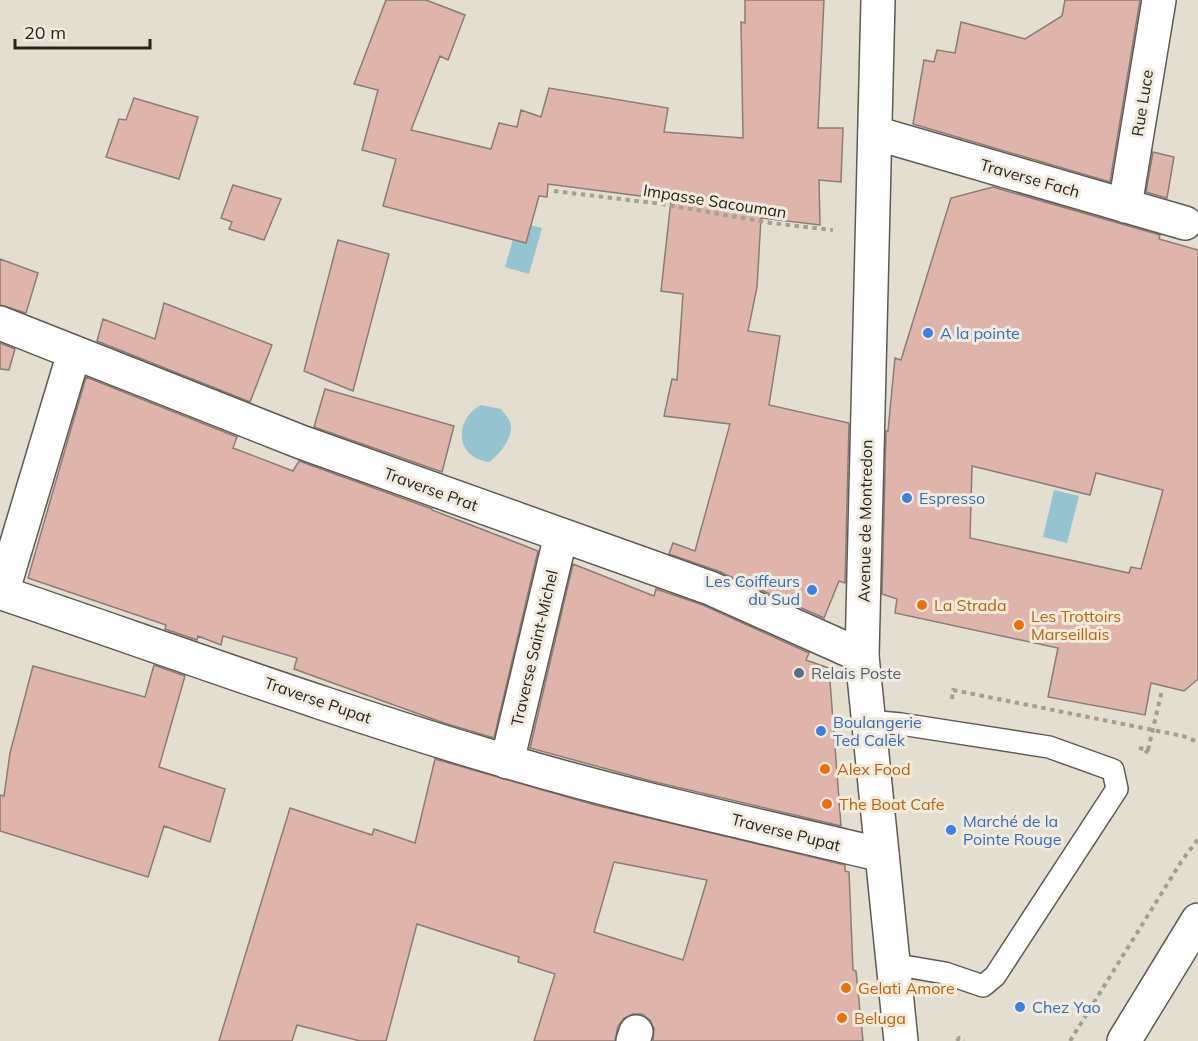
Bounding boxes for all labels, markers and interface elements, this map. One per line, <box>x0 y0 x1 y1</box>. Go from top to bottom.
scale bar <box>15 12 150 50</box>
text: 20 m <box>24 21 66 44</box>
street label: Rue Luce <box>1127 68 1157 138</box>
street label: Traverse Fach <box>978 154 1082 202</box>
street label: Impasse Sacouman <box>642 180 788 222</box>
place label: A la pointe <box>940 323 1020 343</box>
marker: A la pointe <box>921 326 935 340</box>
street label: Avenue de Montredon <box>854 439 876 603</box>
street label: Traverse Prat <box>381 463 481 515</box>
place label: Espresso <box>919 488 985 508</box>
marker: Espresso <box>900 491 914 505</box>
street label: Traverse Saint-Michel <box>506 568 562 728</box>
place label: Les Coiffeurs du Sud <box>705 571 800 609</box>
marker: Les Coiffeurs du Sud <box>805 583 819 597</box>
place label: La Strada <box>934 595 1007 615</box>
marker: La Strada <box>915 598 929 612</box>
place label: Les Trottoirs Marseillais <box>1031 606 1121 644</box>
marker: Les Trottoirs Marseillais <box>1012 618 1026 632</box>
place label: Relais Poste <box>811 663 901 683</box>
marker: Relais Poste <box>792 666 806 680</box>
street label: Traverse Pupat <box>262 672 374 728</box>
place label: Boulangerie Ted Calek <box>833 712 922 750</box>
marker: Boulangerie Ted Calek <box>814 724 828 738</box>
place label: Alex Food <box>837 759 911 779</box>
marker: Alex Food <box>818 762 832 776</box>
place label: The Boat Cafe <box>839 794 944 814</box>
marker: The Boat Cafe <box>820 797 834 811</box>
street label: Traverse Pupat <box>729 809 843 855</box>
place label: Marché de la Pointe Rouge <box>963 811 1061 849</box>
marker: Marché de la Pointe Rouge <box>944 823 958 837</box>
place label: Gelati Amore <box>858 978 955 998</box>
marker: Gelati Amore <box>839 981 853 995</box>
place label: Chez Yao <box>1032 997 1101 1017</box>
marker: Chez Yao <box>1013 1000 1027 1014</box>
place label: Beluga <box>854 1008 906 1028</box>
marker: Beluga <box>835 1011 849 1025</box>

